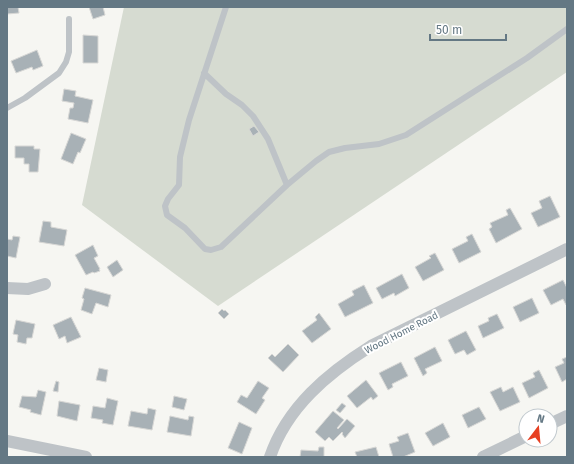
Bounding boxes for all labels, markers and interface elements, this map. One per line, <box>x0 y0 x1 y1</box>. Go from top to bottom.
scale bar <box>430 16 506 42</box>
text: 50 m <box>436 23 462 37</box>
street label: Wood Home Road <box>363 309 440 357</box>
north arrow <box>518 408 558 448</box>
text: N <box>535 412 546 426</box>

